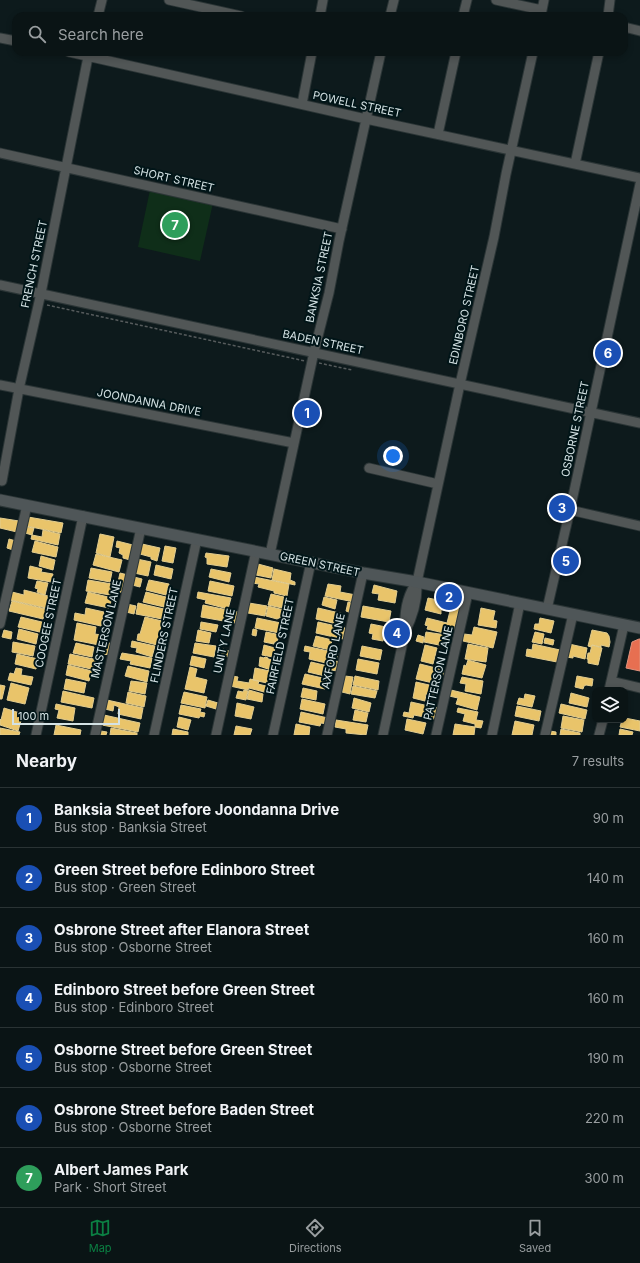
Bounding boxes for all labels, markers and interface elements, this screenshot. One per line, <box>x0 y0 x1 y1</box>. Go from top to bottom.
search box <box>12 12 628 56</box>
icon: search <box>26 23 48 45</box>
text: Search here <box>58 25 144 44</box>
street label: POWELL STREET <box>312 88 402 120</box>
street label: SHORT STREET <box>132 163 216 195</box>
pin: 7 <box>162 210 188 240</box>
street label: FRENCH STREET <box>18 219 50 309</box>
street label: BANKSIA STREET <box>303 230 335 324</box>
street label: EDINBORO STREET <box>446 264 482 366</box>
street label: BADEN STREET <box>281 327 365 357</box>
pin: 6 <box>595 338 621 368</box>
street label: OSBORNE STREET <box>558 380 592 478</box>
street label: JOONDANNA DRIVE <box>96 385 202 419</box>
pin: 1 <box>294 398 320 428</box>
your location <box>383 446 403 466</box>
pin: 3 <box>549 493 575 523</box>
pin: 5 <box>553 546 579 576</box>
street label: GREEN STREET <box>279 549 361 579</box>
street label: COOGEE STREET <box>32 577 64 669</box>
street label: MASTERSON LANE <box>88 578 124 680</box>
pin: 2 <box>436 582 462 612</box>
street label: FLINDERS STREET <box>147 586 181 684</box>
street label: FAIRFIELD STREET <box>263 597 297 695</box>
street label: UNITY LANE <box>210 607 238 675</box>
street label: AXFORD LANE <box>318 612 348 690</box>
pin: 4 <box>384 618 410 648</box>
street label: PATTERSON LANE <box>420 624 456 722</box>
map controls <box>592 687 628 723</box>
button: layers <box>592 687 628 723</box>
scale bar <box>12 707 120 726</box>
text: 100 m <box>18 709 49 723</box>
text: Nearby <box>16 751 77 771</box>
text: 7 results <box>572 753 624 769</box>
text: Banksia Street before Joondanna Drive <box>54 800 339 819</box>
text: 1 <box>26 810 32 826</box>
text: 90 m <box>593 810 624 826</box>
text: Bus stop · Banksia Street <box>54 819 207 835</box>
text: Green Street before Edinboro Street <box>54 860 315 879</box>
text: 2 <box>25 870 33 886</box>
text: 140 m <box>587 870 624 886</box>
text: Bus stop · Green Street <box>54 879 196 895</box>
text: Osbrone Street after Elanora Street <box>54 920 309 939</box>
text: 3 <box>25 930 33 946</box>
text: 160 m <box>587 930 624 946</box>
text: Bus stop · Osborne Street <box>54 939 212 955</box>
text: Edinboro Street before Green Street <box>54 980 315 999</box>
text: 4 <box>25 990 33 1006</box>
text: 160 m <box>587 990 624 1006</box>
text: Bus stop · Edinboro Street <box>54 999 214 1015</box>
text: Osborne Street before Green Street <box>54 1040 312 1059</box>
text: 5 <box>25 1050 33 1066</box>
text: 190 m <box>587 1050 624 1066</box>
text: Bus stop · Osborne Street <box>54 1059 212 1075</box>
text: Osbrone Street before Baden Street <box>54 1100 314 1119</box>
text: 6 <box>25 1110 33 1126</box>
text: 220 m <box>585 1110 624 1126</box>
text: Bus stop · Osborne Street <box>54 1119 212 1135</box>
text: Albert James Park <box>54 1160 188 1179</box>
text: 7 <box>25 1170 33 1186</box>
text: 300 m <box>585 1170 624 1186</box>
text: Park · Short Street <box>54 1179 166 1195</box>
tab: Map <box>89 1217 112 1255</box>
tab: Directions <box>289 1217 342 1255</box>
tab: Saved <box>519 1217 551 1255</box>

